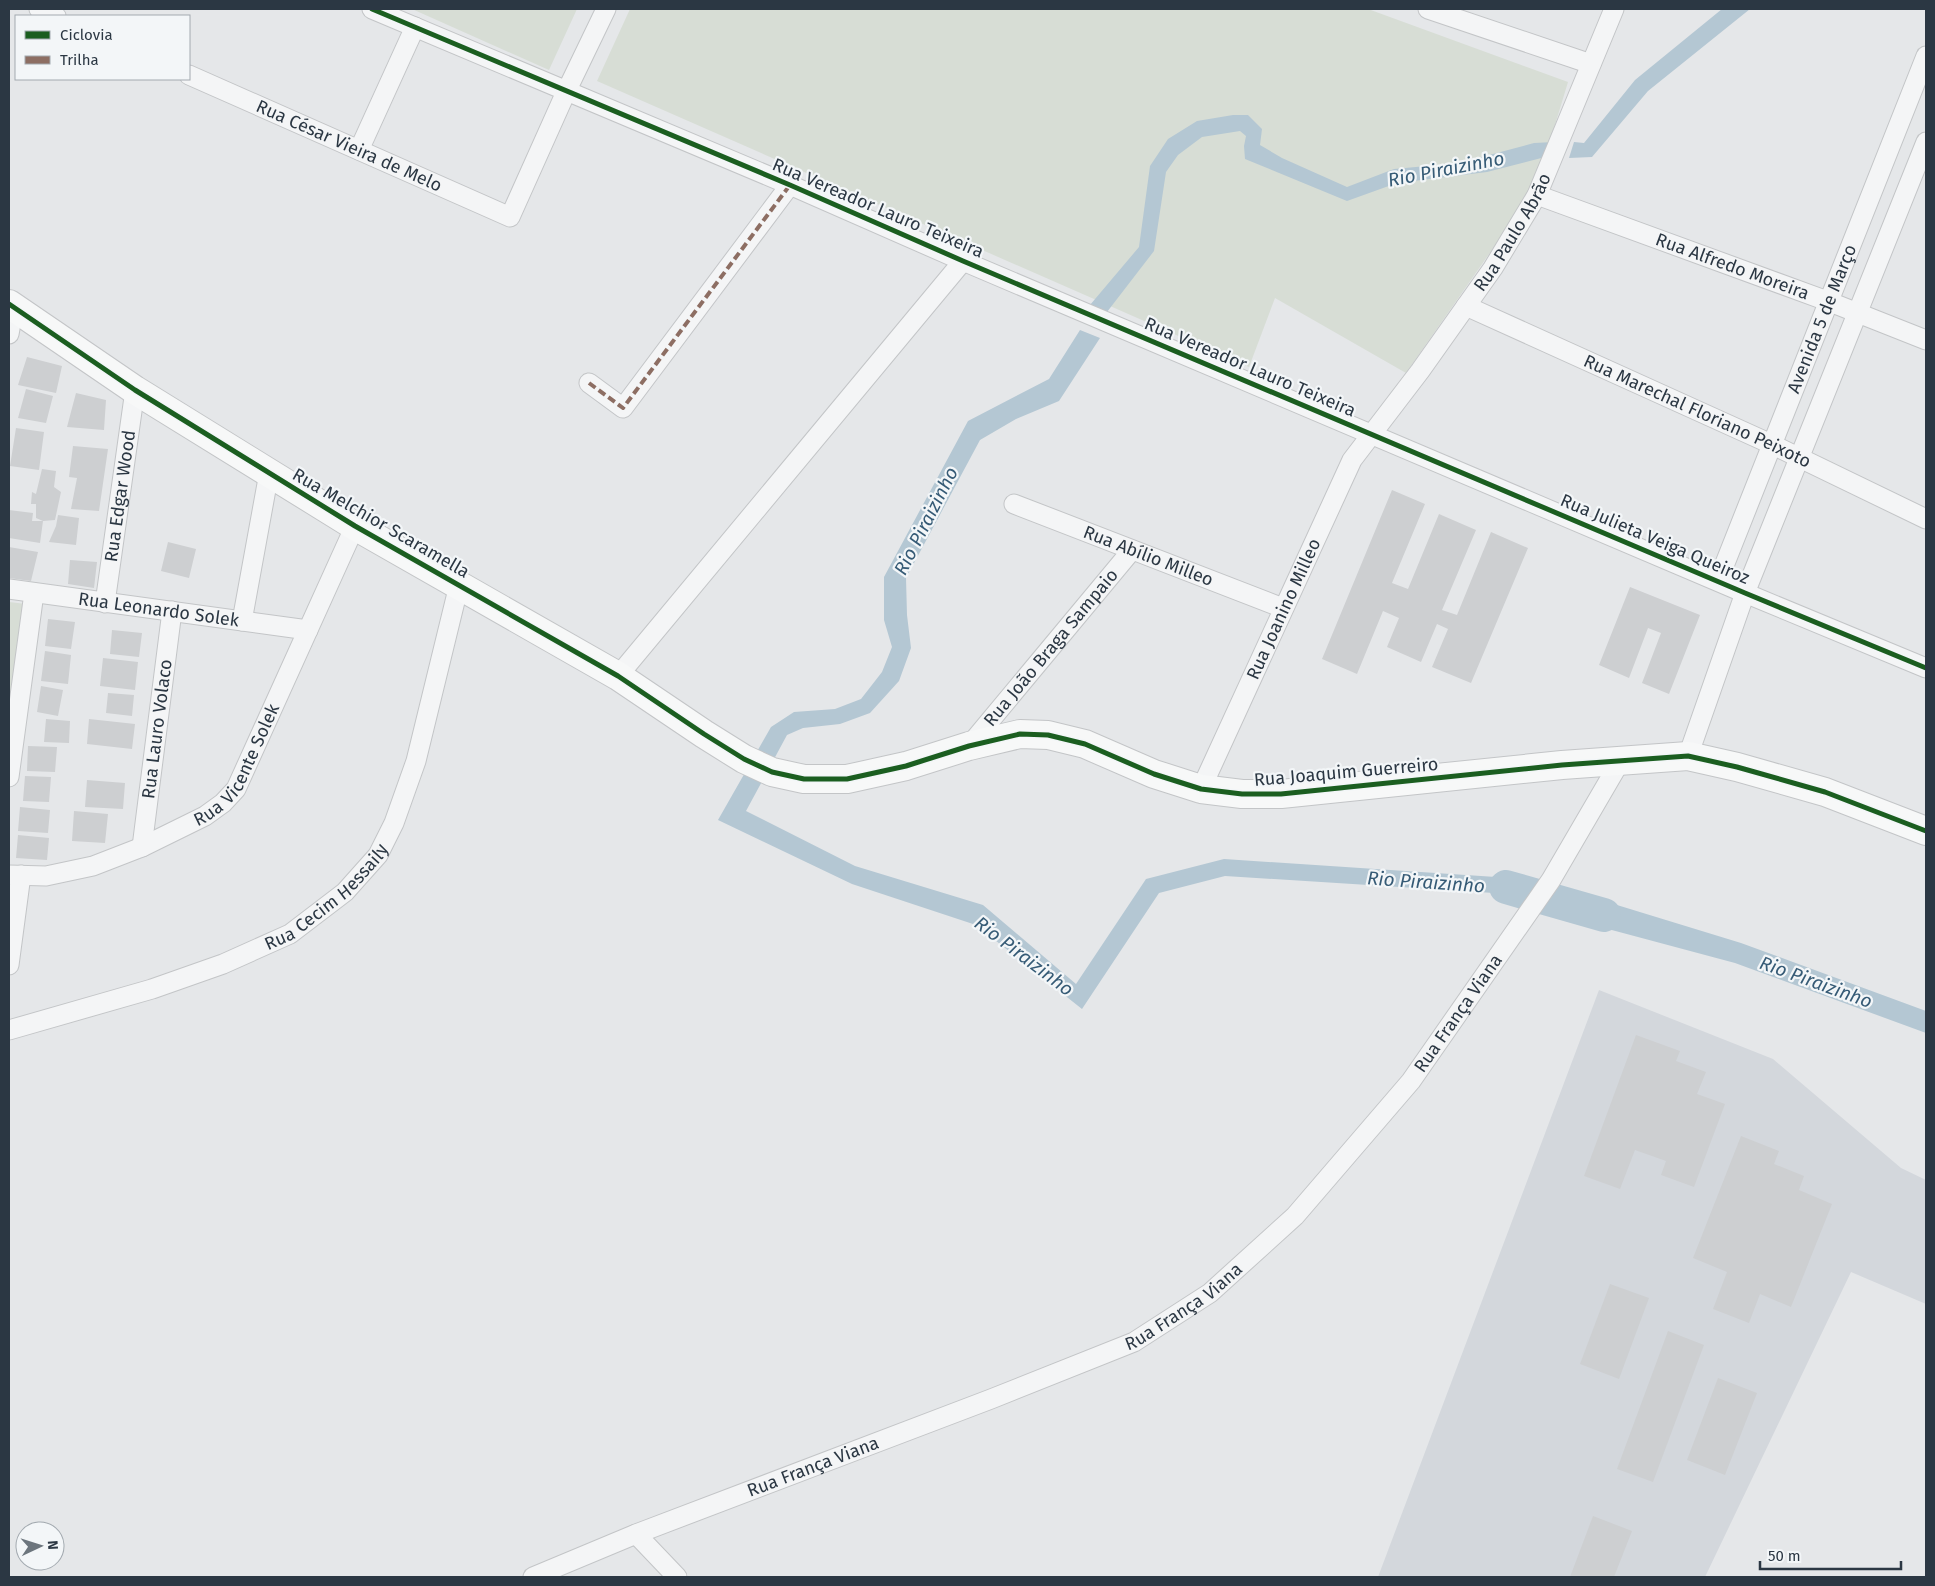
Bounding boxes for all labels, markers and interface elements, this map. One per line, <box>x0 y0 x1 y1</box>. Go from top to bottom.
legend <box>15 15 190 80</box>
text: Ciclovia <box>60 26 113 44</box>
text: Trilha <box>60 51 99 69</box>
street label: Rua César Vieira de Melo <box>253 95 445 197</box>
water label: Rio Piraizinho <box>1386 146 1506 192</box>
street label: Rua Vereador Lauro Teixeira <box>769 153 987 263</box>
street label: Rua Paulo Abrão <box>1469 170 1556 296</box>
street label: Rua Alfredo Moreira <box>1653 228 1812 304</box>
street label: Avenida 5 de Março <box>1783 241 1861 396</box>
street label: Rua Vereador Lauro Teixeira <box>1141 312 1359 422</box>
street label: Rua Marechal Floriano Peixoto <box>1580 350 1815 473</box>
street label: Rua Edgar Wood <box>100 429 140 563</box>
street label: Rua Melchior Scaramella <box>288 463 474 583</box>
water label: Rio Piraizinho <box>889 463 963 579</box>
street label: Rua Julieta Veiga Queiroz <box>1557 489 1753 589</box>
street label: Rua Abílio Milleo <box>1080 521 1217 591</box>
street label: Rua Joanino Milleo <box>1242 535 1325 683</box>
street label: Rua João Braga Sampaio <box>979 564 1123 731</box>
street label: Rua Leonardo Solek <box>77 588 241 632</box>
street label: Rua Lauro Volaco <box>137 658 177 800</box>
street label: Rua Vicente Solek <box>190 700 284 831</box>
street label: Rua Joaquim Guerreiro <box>1253 753 1439 791</box>
street label: Rua Cecim Hessaily <box>261 840 393 955</box>
water label: Rio Piraizinho <box>1366 866 1486 898</box>
water label: Rio Piraizinho <box>970 911 1078 1001</box>
street label: Rua França Viana <box>1409 950 1507 1077</box>
water label: Rio Piraizinho <box>1757 951 1875 1013</box>
street label: Rua França Viana <box>1122 1258 1247 1356</box>
street label: Rua França Viana <box>744 1432 882 1502</box>
north arrow <box>15 1521 65 1571</box>
scale bar <box>1760 1538 1901 1570</box>
text: N <box>44 1540 61 1550</box>
text: 50 m <box>1768 1547 1801 1565</box>

